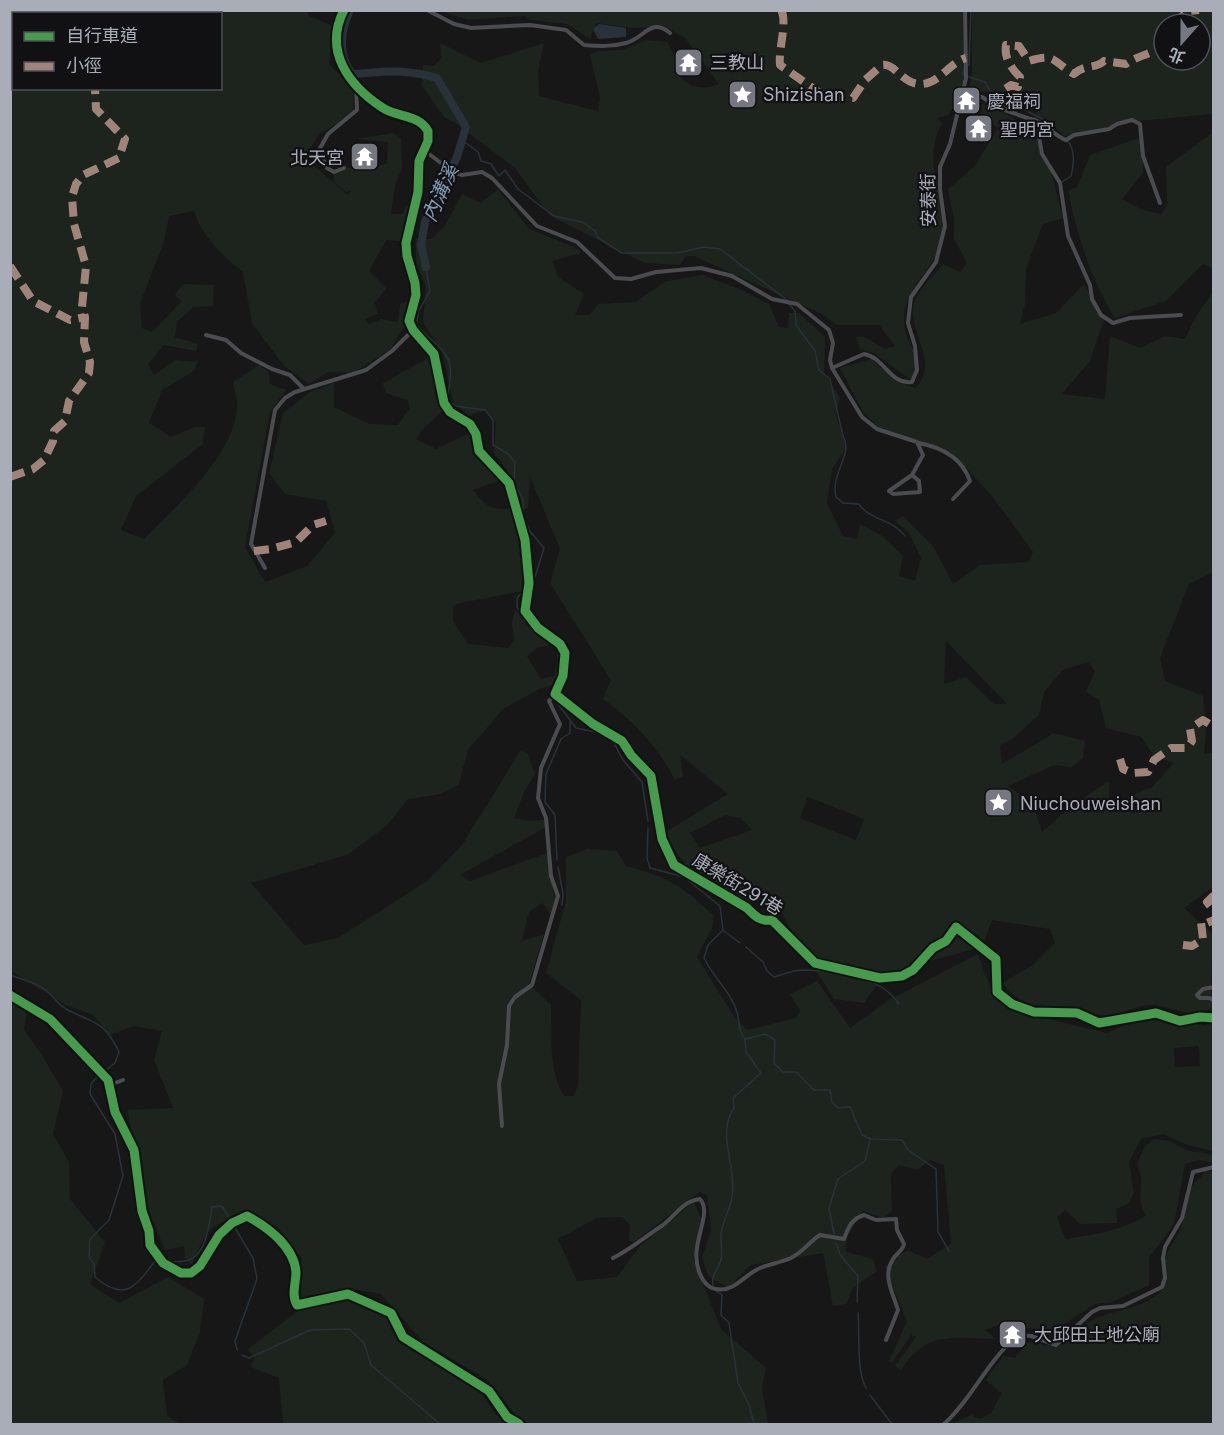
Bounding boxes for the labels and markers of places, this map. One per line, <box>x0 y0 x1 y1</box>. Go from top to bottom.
temple icon: 三教山 <box>673 46 705 78</box>
place label: 三教山 <box>710 52 764 73</box>
place icon: Shizishan <box>726 78 758 110</box>
place label: Shizishan <box>763 84 845 105</box>
temple icon: 慶福祠 <box>950 85 982 117</box>
place label: 慶福祠 <box>987 91 1041 112</box>
temple icon: 聖明宮 <box>963 113 995 145</box>
place label: 聖明宮 <box>1000 119 1054 140</box>
temple icon: 北天宮 <box>349 141 381 173</box>
place label: 北天宮 <box>290 147 344 168</box>
place icon: Niuchouweishan <box>983 787 1015 819</box>
place label: Niuchouweishan <box>1020 793 1161 814</box>
temple icon: 大邱田土地公廟 <box>997 1318 1029 1350</box>
place label: 大邱田土地公廟 <box>1034 1324 1160 1345</box>

